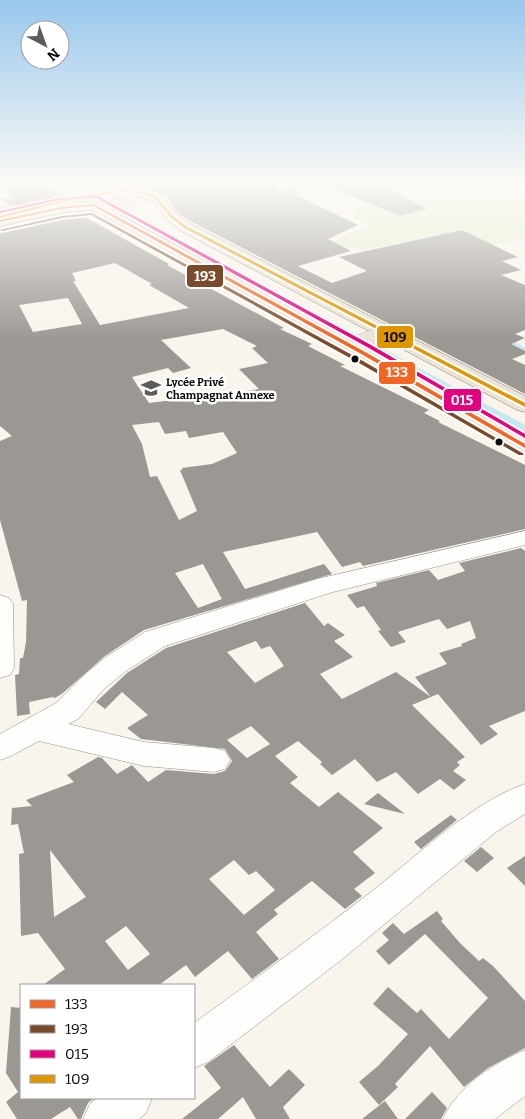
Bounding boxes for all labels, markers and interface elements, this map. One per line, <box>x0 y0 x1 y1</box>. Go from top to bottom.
north arrow <box>20 20 70 70</box>
text: N <box>43 44 63 65</box>
line badge: 193 <box>186 264 224 288</box>
text: 193 <box>194 268 216 285</box>
line badge: 109 <box>376 325 414 349</box>
text: 109 <box>383 329 407 346</box>
unlabelled marker <box>350 354 360 364</box>
line badge: 133 <box>378 361 416 385</box>
text: 133 <box>386 364 408 381</box>
place label: Lycée Privé Champagnat Annexe <box>166 376 275 402</box>
school or university icon: Lycée Privé Champagnat Annexe <box>140 377 162 399</box>
line badge: 015 <box>443 388 482 412</box>
text: 015 <box>451 392 474 409</box>
unlabelled marker <box>494 437 504 447</box>
legend <box>20 984 195 1099</box>
text: 133 <box>65 995 88 1013</box>
text: 193 <box>65 1020 88 1038</box>
text: 015 <box>65 1045 89 1063</box>
text: 109 <box>65 1070 90 1088</box>

